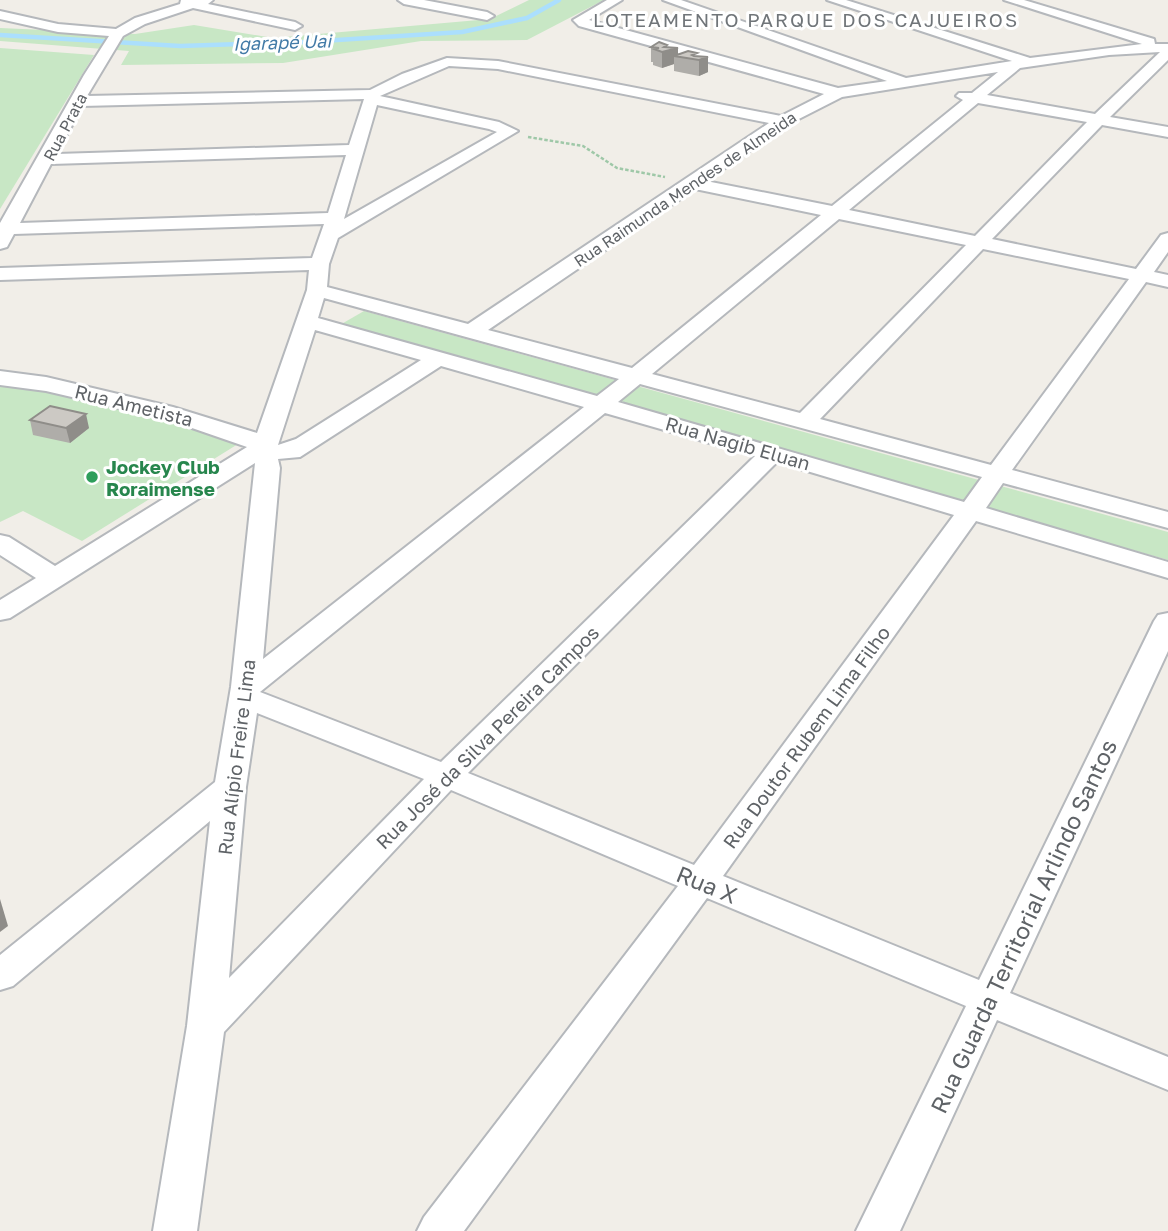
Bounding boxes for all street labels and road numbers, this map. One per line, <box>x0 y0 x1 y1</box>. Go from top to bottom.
street label: Rua Prata <box>39 90 91 164</box>
street label: Rua Raimunda Mendes de Almeida <box>570 107 800 271</box>
street label: Rua Ametista <box>72 379 196 431</box>
street label: Rua Nagib Eluan <box>663 411 813 475</box>
street label: Rua José da Silva Pereira Campos <box>371 621 603 853</box>
street label: Rua Doutor Rubem Lima Filho <box>718 621 894 853</box>
street label: Rua Alípio Freire Lima <box>213 658 259 856</box>
street label: Rua Guarda Territorial Arlindo Santos <box>924 735 1122 1117</box>
street label: Rua X <box>673 859 741 909</box>

